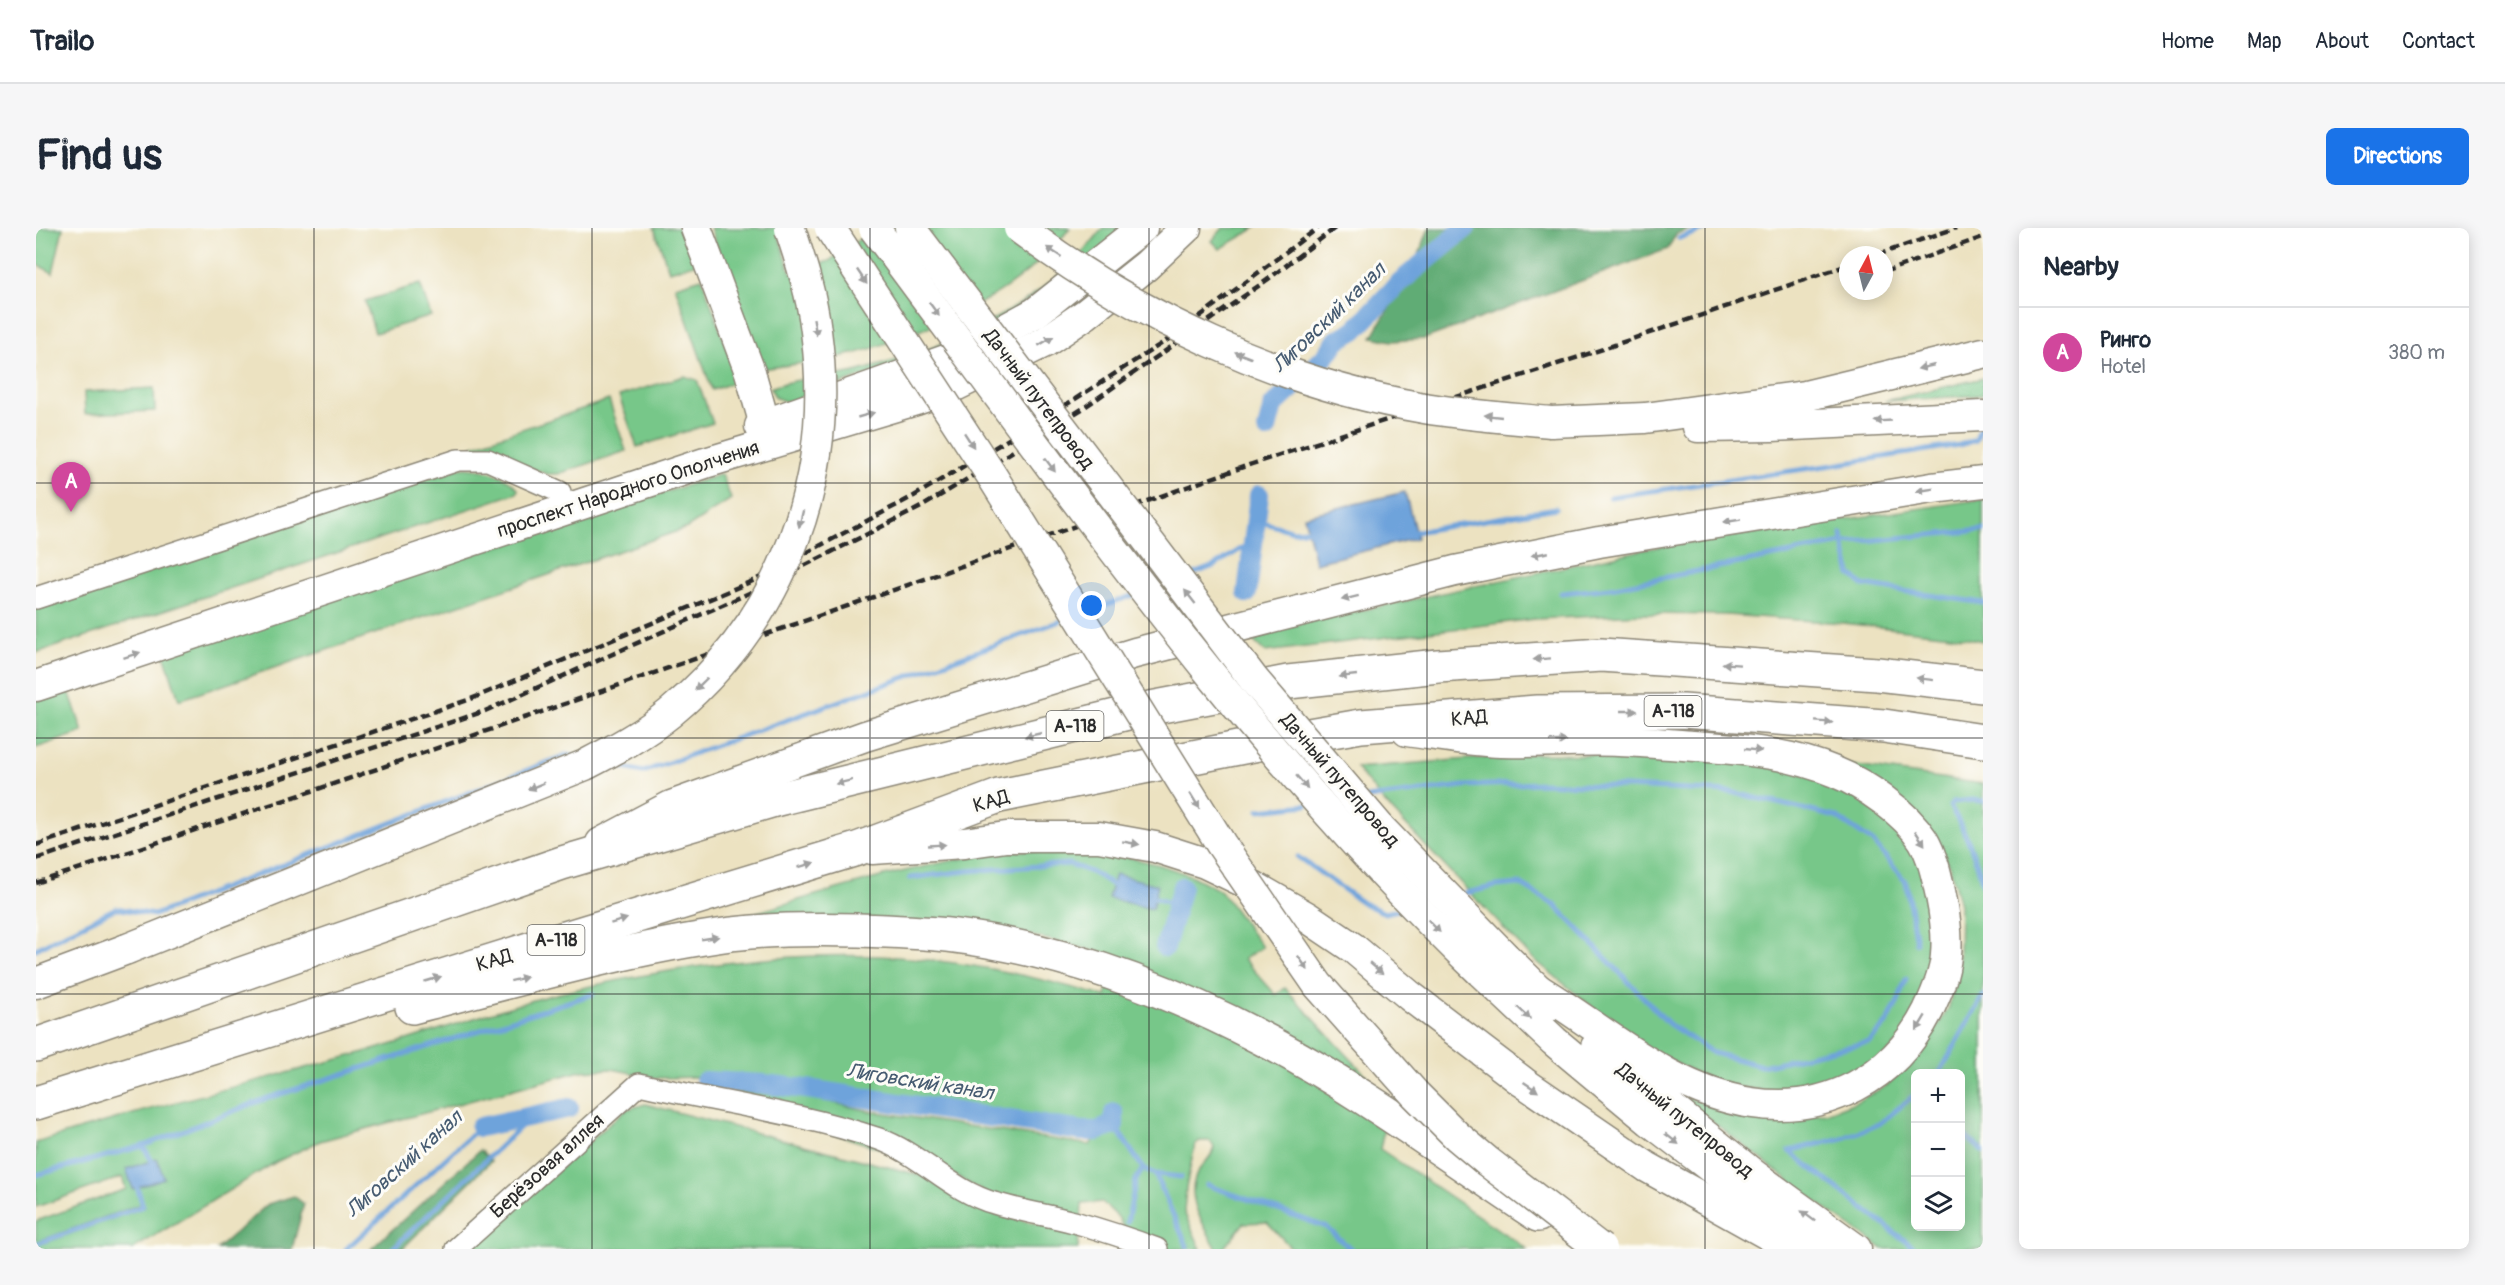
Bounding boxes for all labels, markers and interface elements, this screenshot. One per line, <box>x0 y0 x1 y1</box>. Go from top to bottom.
text: Trailo <box>30 24 94 59</box>
text: Home <box>2161 28 2214 55</box>
text: Map <box>2247 28 2282 55</box>
text: About <box>2315 28 2369 55</box>
text: Contact <box>2402 28 2475 55</box>
button: Directions <box>2326 128 2469 185</box>
text: Find us <box>36 130 162 182</box>
north arrow <box>1839 246 1893 300</box>
one-way arrow <box>1046 247 1062 258</box>
text: Nearby <box>2043 251 2119 283</box>
water label: Лиговский канал <box>1266 255 1393 379</box>
one-way arrow <box>857 268 868 285</box>
one-way arrow <box>928 300 940 316</box>
one-way arrow <box>811 317 820 336</box>
street label: Дачный путепровод <box>977 323 1100 474</box>
text: Ринго <box>2100 326 2151 354</box>
one-way arrow <box>1038 336 1055 346</box>
text: A <box>2056 340 2069 365</box>
text: 380 m <box>2388 340 2445 365</box>
one-way arrow <box>1234 350 1252 360</box>
text: Hotel <box>2100 354 2146 379</box>
one-way arrow <box>1916 363 1935 372</box>
one-way arrow <box>857 410 875 420</box>
one-way arrow <box>1484 411 1503 421</box>
one-way arrow <box>1873 417 1892 426</box>
one-way arrow <box>963 432 974 448</box>
street label: проспект Народного Ополчения <box>494 435 762 543</box>
one-way arrow <box>1044 457 1057 473</box>
pin: A <box>51 462 90 512</box>
one-way arrow <box>1915 485 1934 494</box>
one-way arrow <box>796 510 806 529</box>
one-way arrow <box>1723 516 1742 525</box>
one-way arrow <box>1531 550 1550 559</box>
one-way arrow <box>1185 590 1197 605</box>
your location <box>1077 591 1106 620</box>
one-way arrow <box>1341 594 1359 603</box>
one-way arrow <box>123 650 141 659</box>
one-way arrow <box>1533 654 1552 664</box>
one-way arrow <box>1721 659 1740 669</box>
one-way arrow <box>1338 671 1357 681</box>
one-way arrow <box>1915 675 1934 684</box>
one-way arrow <box>693 677 708 691</box>
road number: А-118 <box>1644 696 1702 726</box>
street label: КАД <box>1450 704 1489 732</box>
street label: Дачный путепровод <box>1274 707 1405 852</box>
one-way arrow <box>1620 707 1639 716</box>
road number: А-118 <box>1046 711 1104 741</box>
one-way arrow <box>1815 717 1834 726</box>
one-way arrow <box>1024 731 1042 741</box>
one-way arrow <box>1549 736 1568 746</box>
one-way arrow <box>1743 745 1762 755</box>
one-way arrow <box>1296 774 1309 790</box>
one-way arrow <box>834 778 853 788</box>
one-way arrow <box>527 781 545 791</box>
street label: КАД <box>970 783 1013 818</box>
one-way arrow <box>1189 793 1200 809</box>
one-way arrow <box>1914 830 1926 846</box>
one-way arrow <box>1121 839 1140 848</box>
one-way arrow <box>927 840 946 850</box>
one-way arrow <box>797 860 815 869</box>
one-way arrow <box>610 916 628 925</box>
one-way arrow <box>1426 919 1440 933</box>
road number: А-118 <box>528 925 584 955</box>
one-way arrow <box>700 933 719 942</box>
street label: КАД <box>473 942 516 977</box>
one-way arrow <box>1297 955 1309 971</box>
one-way arrow <box>1369 961 1384 974</box>
one-way arrow <box>424 974 442 983</box>
one-way arrow <box>510 974 528 984</box>
one-way arrow <box>1516 1005 1530 1019</box>
one-way arrow <box>1915 1015 1926 1031</box>
street label: Дачный путепровод <box>1610 1056 1759 1183</box>
water label: Лиговский канал <box>845 1057 997 1107</box>
map controls <box>1911 1069 1965 1231</box>
button: + <box>1911 1069 1965 1123</box>
one-way arrow <box>1522 1081 1538 1093</box>
water label: Лиговский канал <box>340 1103 470 1224</box>
street label: Берёзовая аллея <box>485 1108 609 1224</box>
button: − <box>1911 1123 1965 1177</box>
one-way arrow <box>1665 1132 1680 1144</box>
button: layers <box>1911 1177 1965 1231</box>
one-way arrow <box>1801 1210 1816 1222</box>

